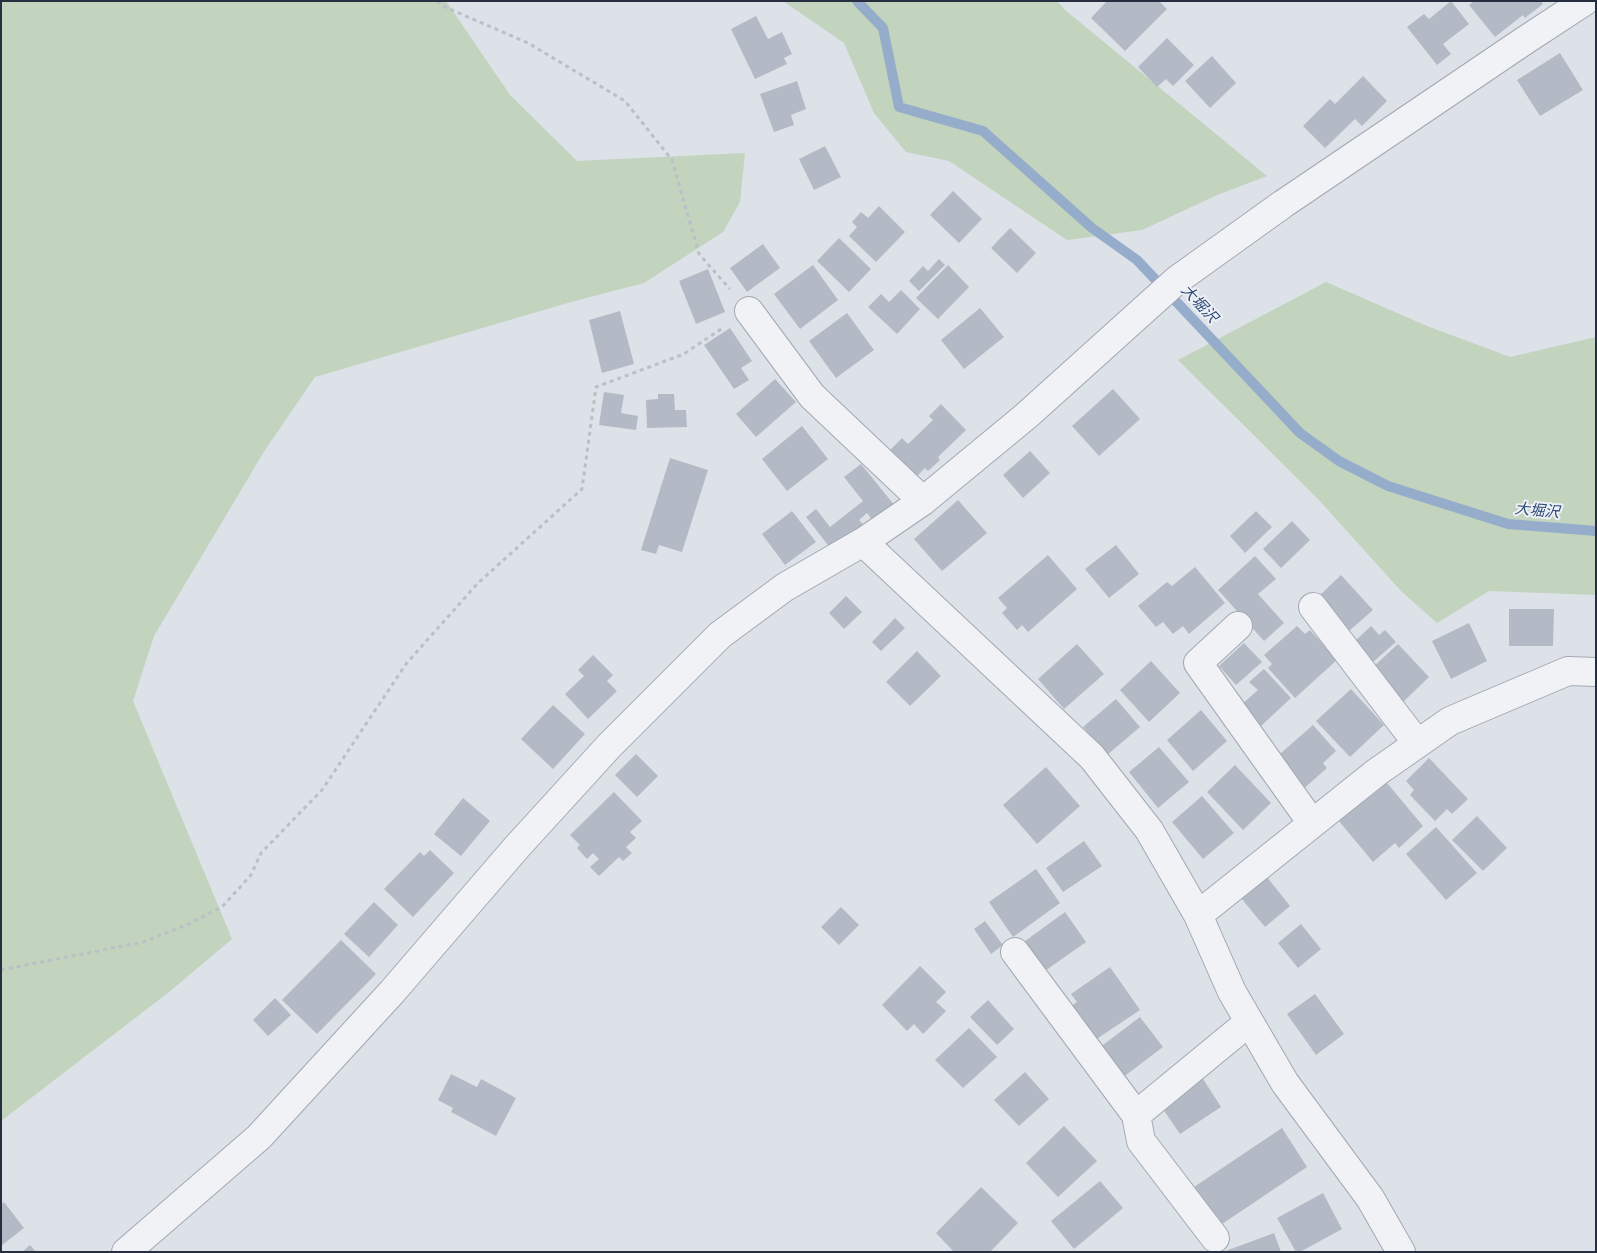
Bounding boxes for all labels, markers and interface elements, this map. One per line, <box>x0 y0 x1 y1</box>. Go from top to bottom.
water label: 大堀沢 <box>1177 281 1221 327</box>
water label: 大堀沢 <box>1514 500 1560 522</box>

